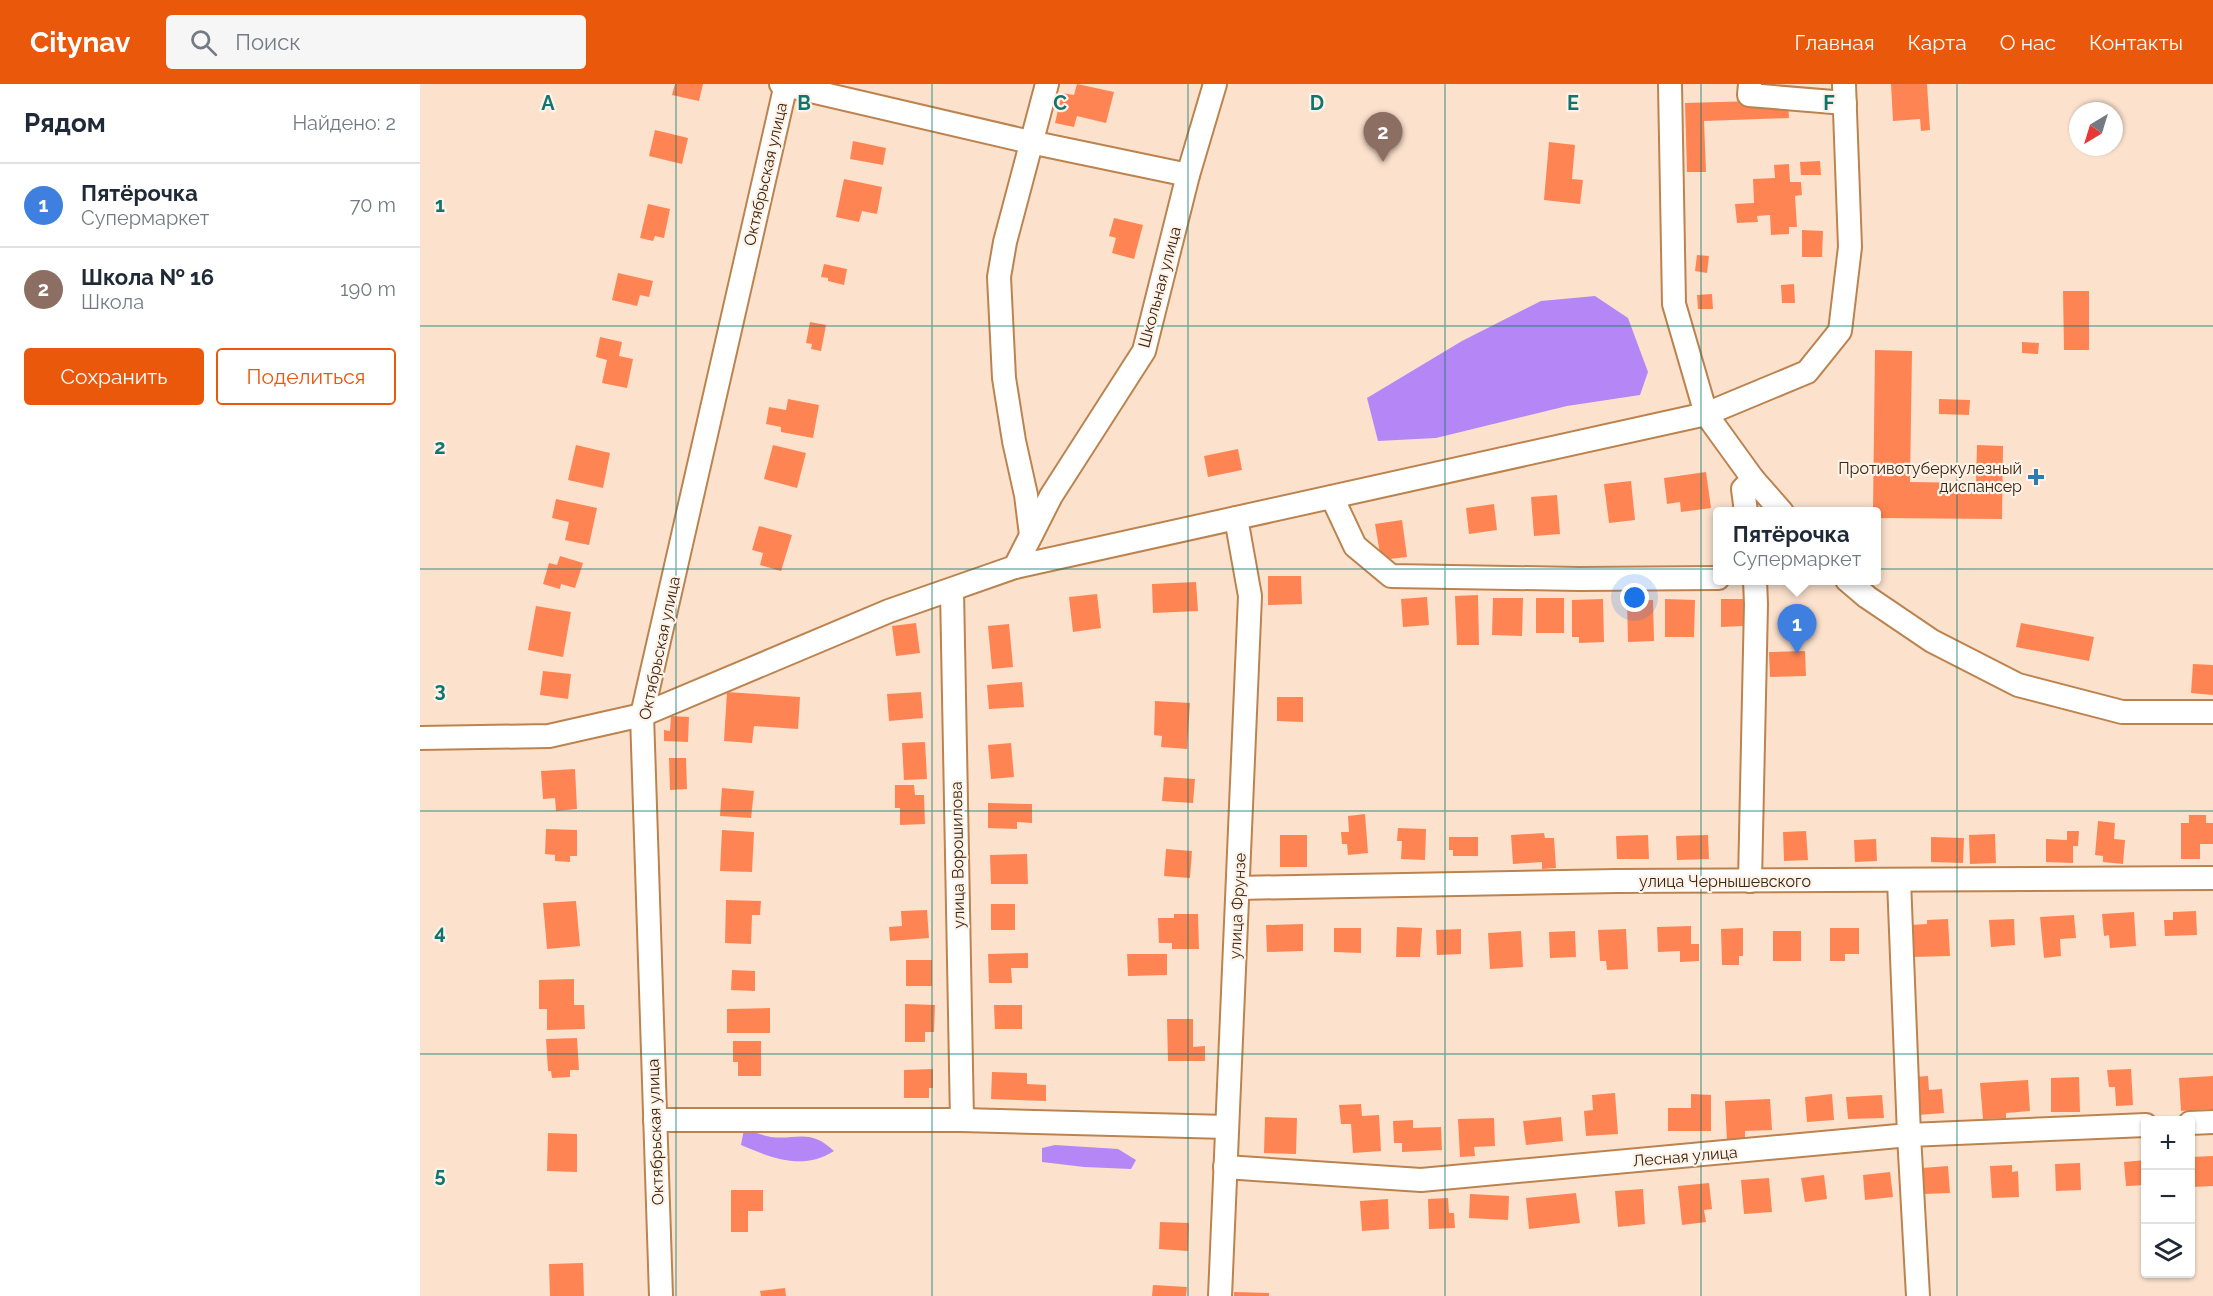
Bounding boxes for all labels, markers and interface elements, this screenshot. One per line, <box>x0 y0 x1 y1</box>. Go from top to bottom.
search box <box>166 15 586 69</box>
text: Citynav <box>30 26 130 59</box>
icon: search <box>187 26 220 59</box>
text: Поиск <box>235 29 301 55</box>
text: Главная <box>1795 30 1875 55</box>
text: Карта <box>1908 30 1967 55</box>
text: О нас <box>2000 30 2056 55</box>
text: Контакты <box>2089 30 2183 55</box>
text: A <box>541 91 555 115</box>
text: B <box>797 91 811 115</box>
text: C <box>1053 91 1067 115</box>
text: D <box>1310 91 1324 115</box>
text: E <box>1567 91 1579 115</box>
text: F <box>1823 91 1835 115</box>
street label: Октябрьская улица <box>740 101 791 248</box>
north arrow <box>2069 102 2123 156</box>
text: Рядом <box>24 108 106 138</box>
text: Найдено: 2 <box>292 111 396 135</box>
pin: 2 <box>1364 112 1402 162</box>
text: Пятёрочка <box>81 180 198 206</box>
text: 1 <box>39 193 48 217</box>
text: 70 m <box>350 193 396 217</box>
text: 1 <box>435 193 445 217</box>
text: Супермаркет <box>81 206 209 230</box>
street label: Школьная улица <box>1134 224 1185 350</box>
text: Школа № 16 <box>81 264 214 290</box>
text: 2 <box>38 277 49 301</box>
text: 190 m <box>340 277 396 301</box>
text: Школа <box>81 290 144 314</box>
button: Сохранить <box>24 348 204 405</box>
button: Поделиться <box>216 348 396 405</box>
text: 2 <box>434 435 446 459</box>
place label: Противотуберкулезный диспансер <box>1838 459 2022 496</box>
marker: Противотуберкулезный диспансер <box>2027 468 2045 486</box>
popup <box>1713 507 1881 585</box>
text: Пятёрочка <box>1733 521 1850 547</box>
text: Супермаркет <box>1733 547 1861 571</box>
street label: Октябрьская улица <box>635 575 684 722</box>
your location <box>1620 583 1649 612</box>
pin: 1 <box>1778 604 1816 654</box>
text: 3 <box>434 678 446 702</box>
street label: улица Ворошилова <box>947 781 968 929</box>
street label: улица Фрунзе <box>1225 852 1250 960</box>
street label: улица Чернышевского <box>1639 872 1811 891</box>
text: 4 <box>434 920 446 944</box>
street label: Октябрьская улица <box>643 1058 668 1205</box>
map controls <box>2141 1116 2195 1278</box>
button: + <box>2141 1116 2195 1170</box>
street label: Лесная улица <box>1632 1142 1738 1171</box>
text: 5 <box>434 1163 446 1187</box>
button: − <box>2141 1170 2195 1224</box>
button: layers <box>2141 1224 2195 1278</box>

